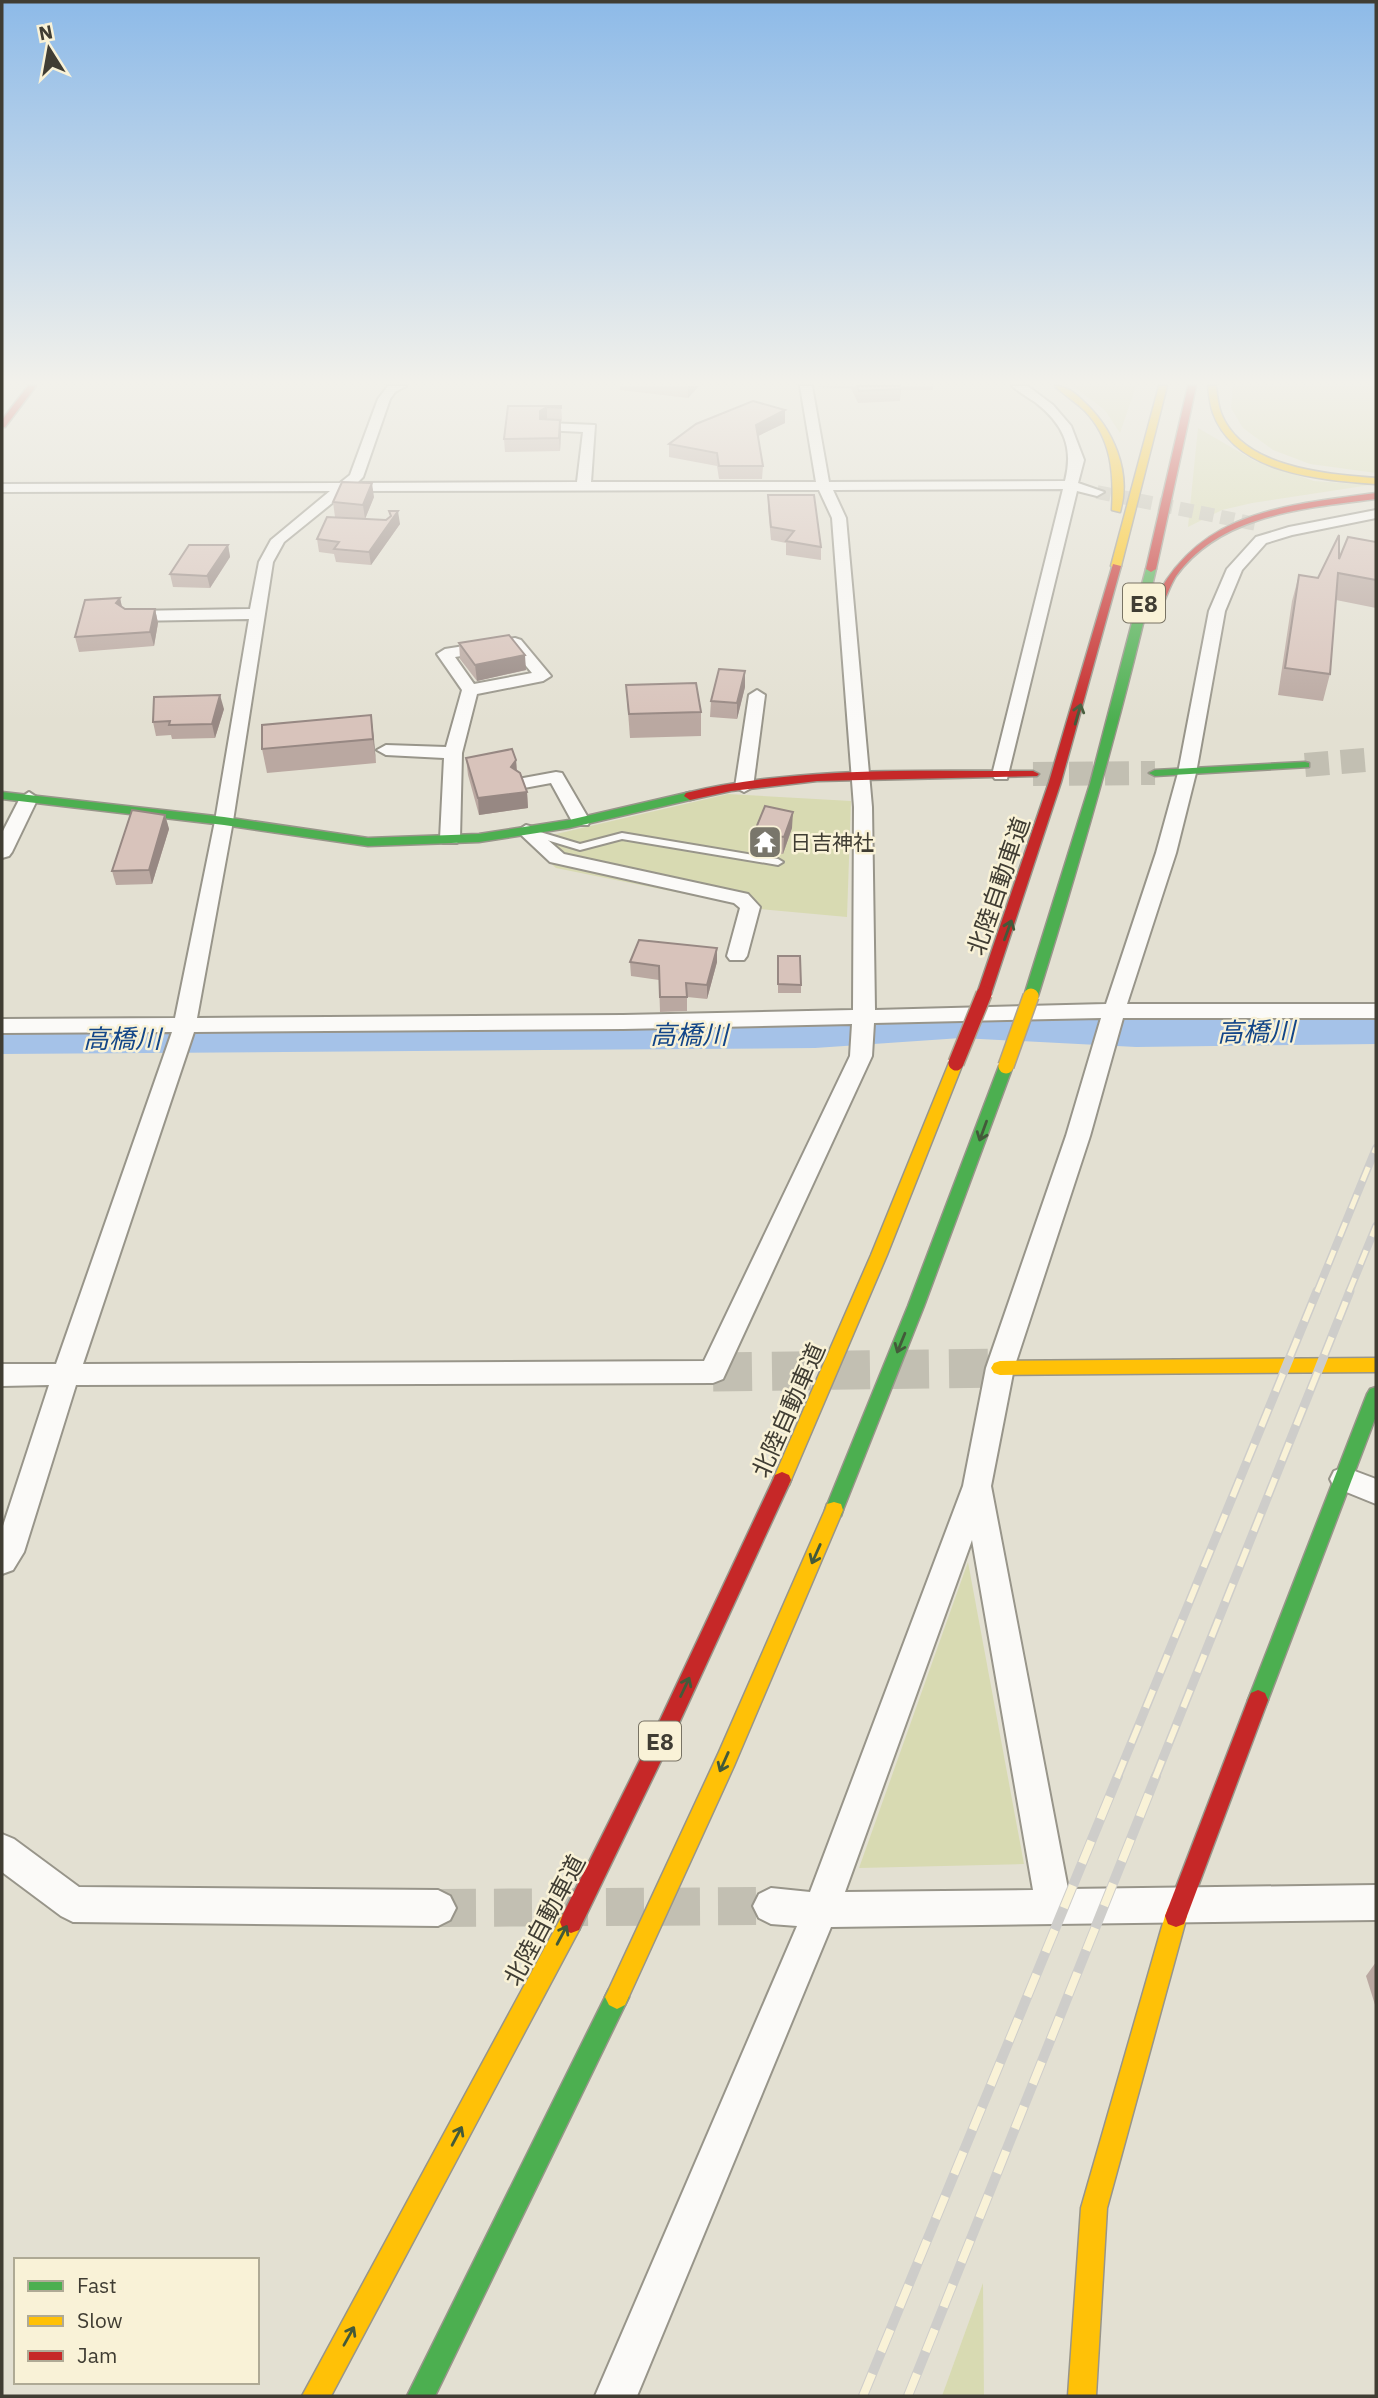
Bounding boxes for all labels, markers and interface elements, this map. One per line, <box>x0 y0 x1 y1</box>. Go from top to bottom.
north arrow <box>14 14 84 84</box>
text: N <box>37 19 55 45</box>
road number: E8 <box>1123 583 1165 622</box>
one-way arrow <box>1072 703 1085 725</box>
street label: 北陸自動車道 <box>959 813 1037 959</box>
temple icon: 日吉神社 <box>746 823 784 861</box>
place label: 日吉神社 <box>790 828 874 856</box>
one-way arrow <box>1003 920 1015 942</box>
water label: 高橋川 <box>1217 1013 1298 1049</box>
water label: 高橋川 <box>650 1017 731 1051</box>
water label: 高橋川 <box>83 1021 164 1055</box>
one-way arrow <box>975 1119 988 1141</box>
one-way arrow <box>893 1332 906 1353</box>
street label: 北陸自動車道 <box>744 1338 832 1482</box>
one-way arrow <box>809 1543 822 1564</box>
one-way arrow <box>679 1677 692 1698</box>
road number: E8 <box>639 1722 681 1760</box>
one-way arrow <box>717 1751 730 1772</box>
street label: 北陸自動車道 <box>496 1849 592 1991</box>
one-way arrow <box>556 1925 570 1945</box>
one-way arrow <box>451 2126 464 2147</box>
legend <box>14 2258 259 2384</box>
text: Fast <box>77 2271 117 2299</box>
text: Slow <box>77 2306 123 2334</box>
one-way arrow <box>342 2327 356 2347</box>
text: Jam <box>77 2341 117 2369</box>

